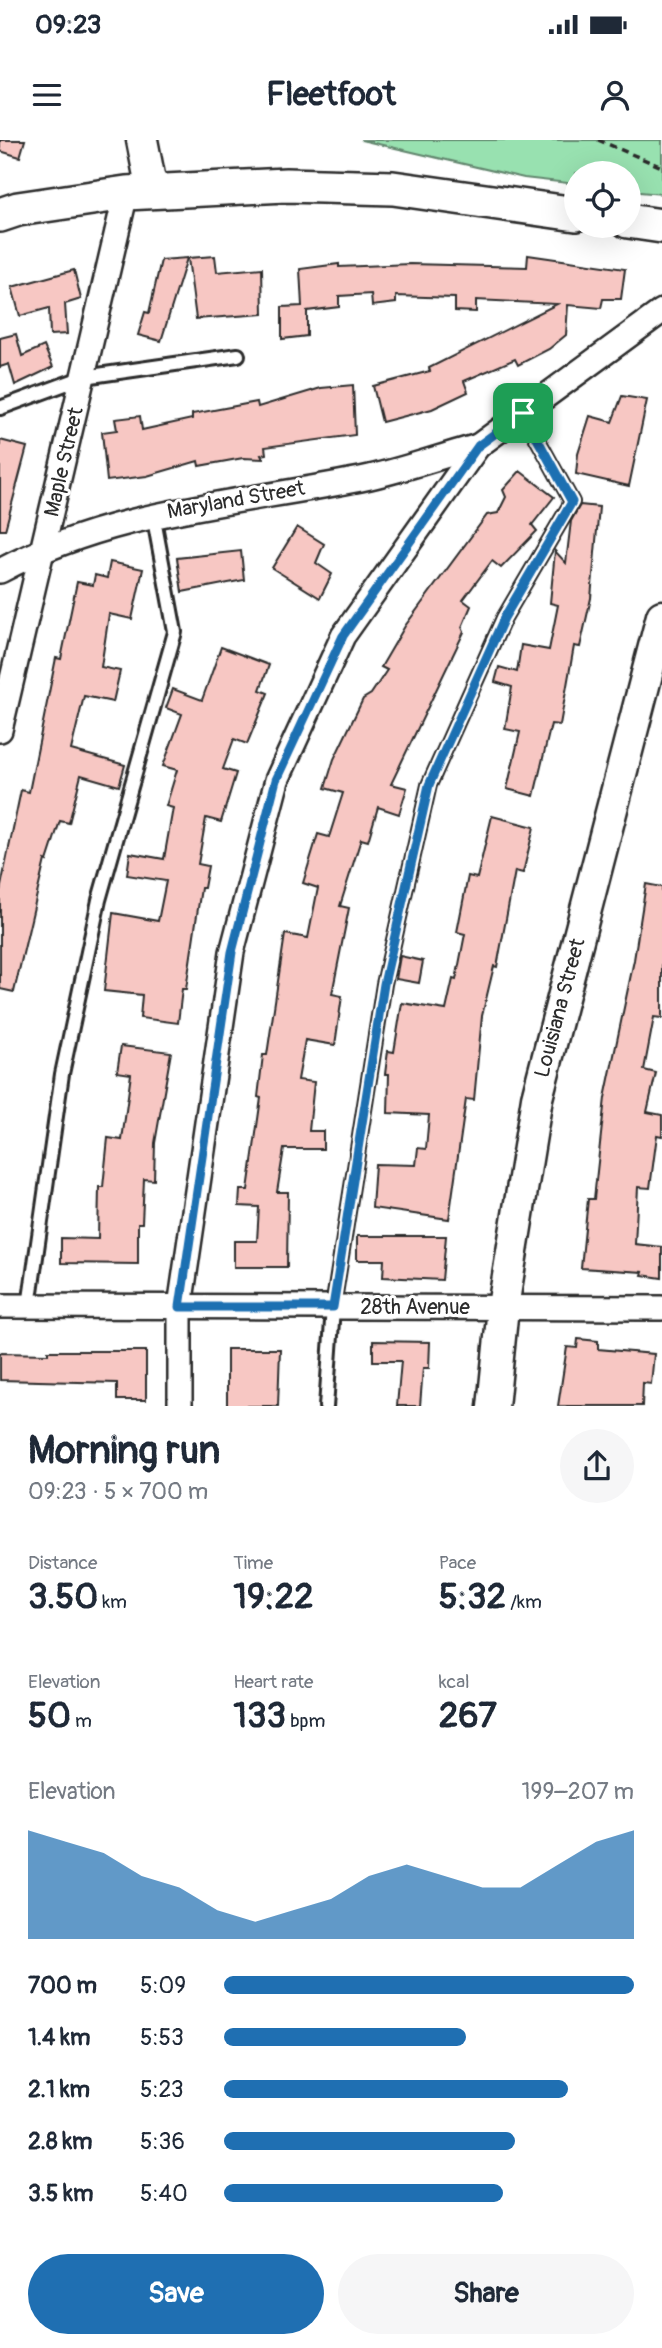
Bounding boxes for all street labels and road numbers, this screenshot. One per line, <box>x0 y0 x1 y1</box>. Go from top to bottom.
street label: Maple Street <box>38 404 90 519</box>
street label: Maryland Street <box>165 475 307 525</box>
street label: Louisiana Street <box>528 935 592 1080</box>
street label: 28th Avenue <box>360 1294 471 1321</box>

